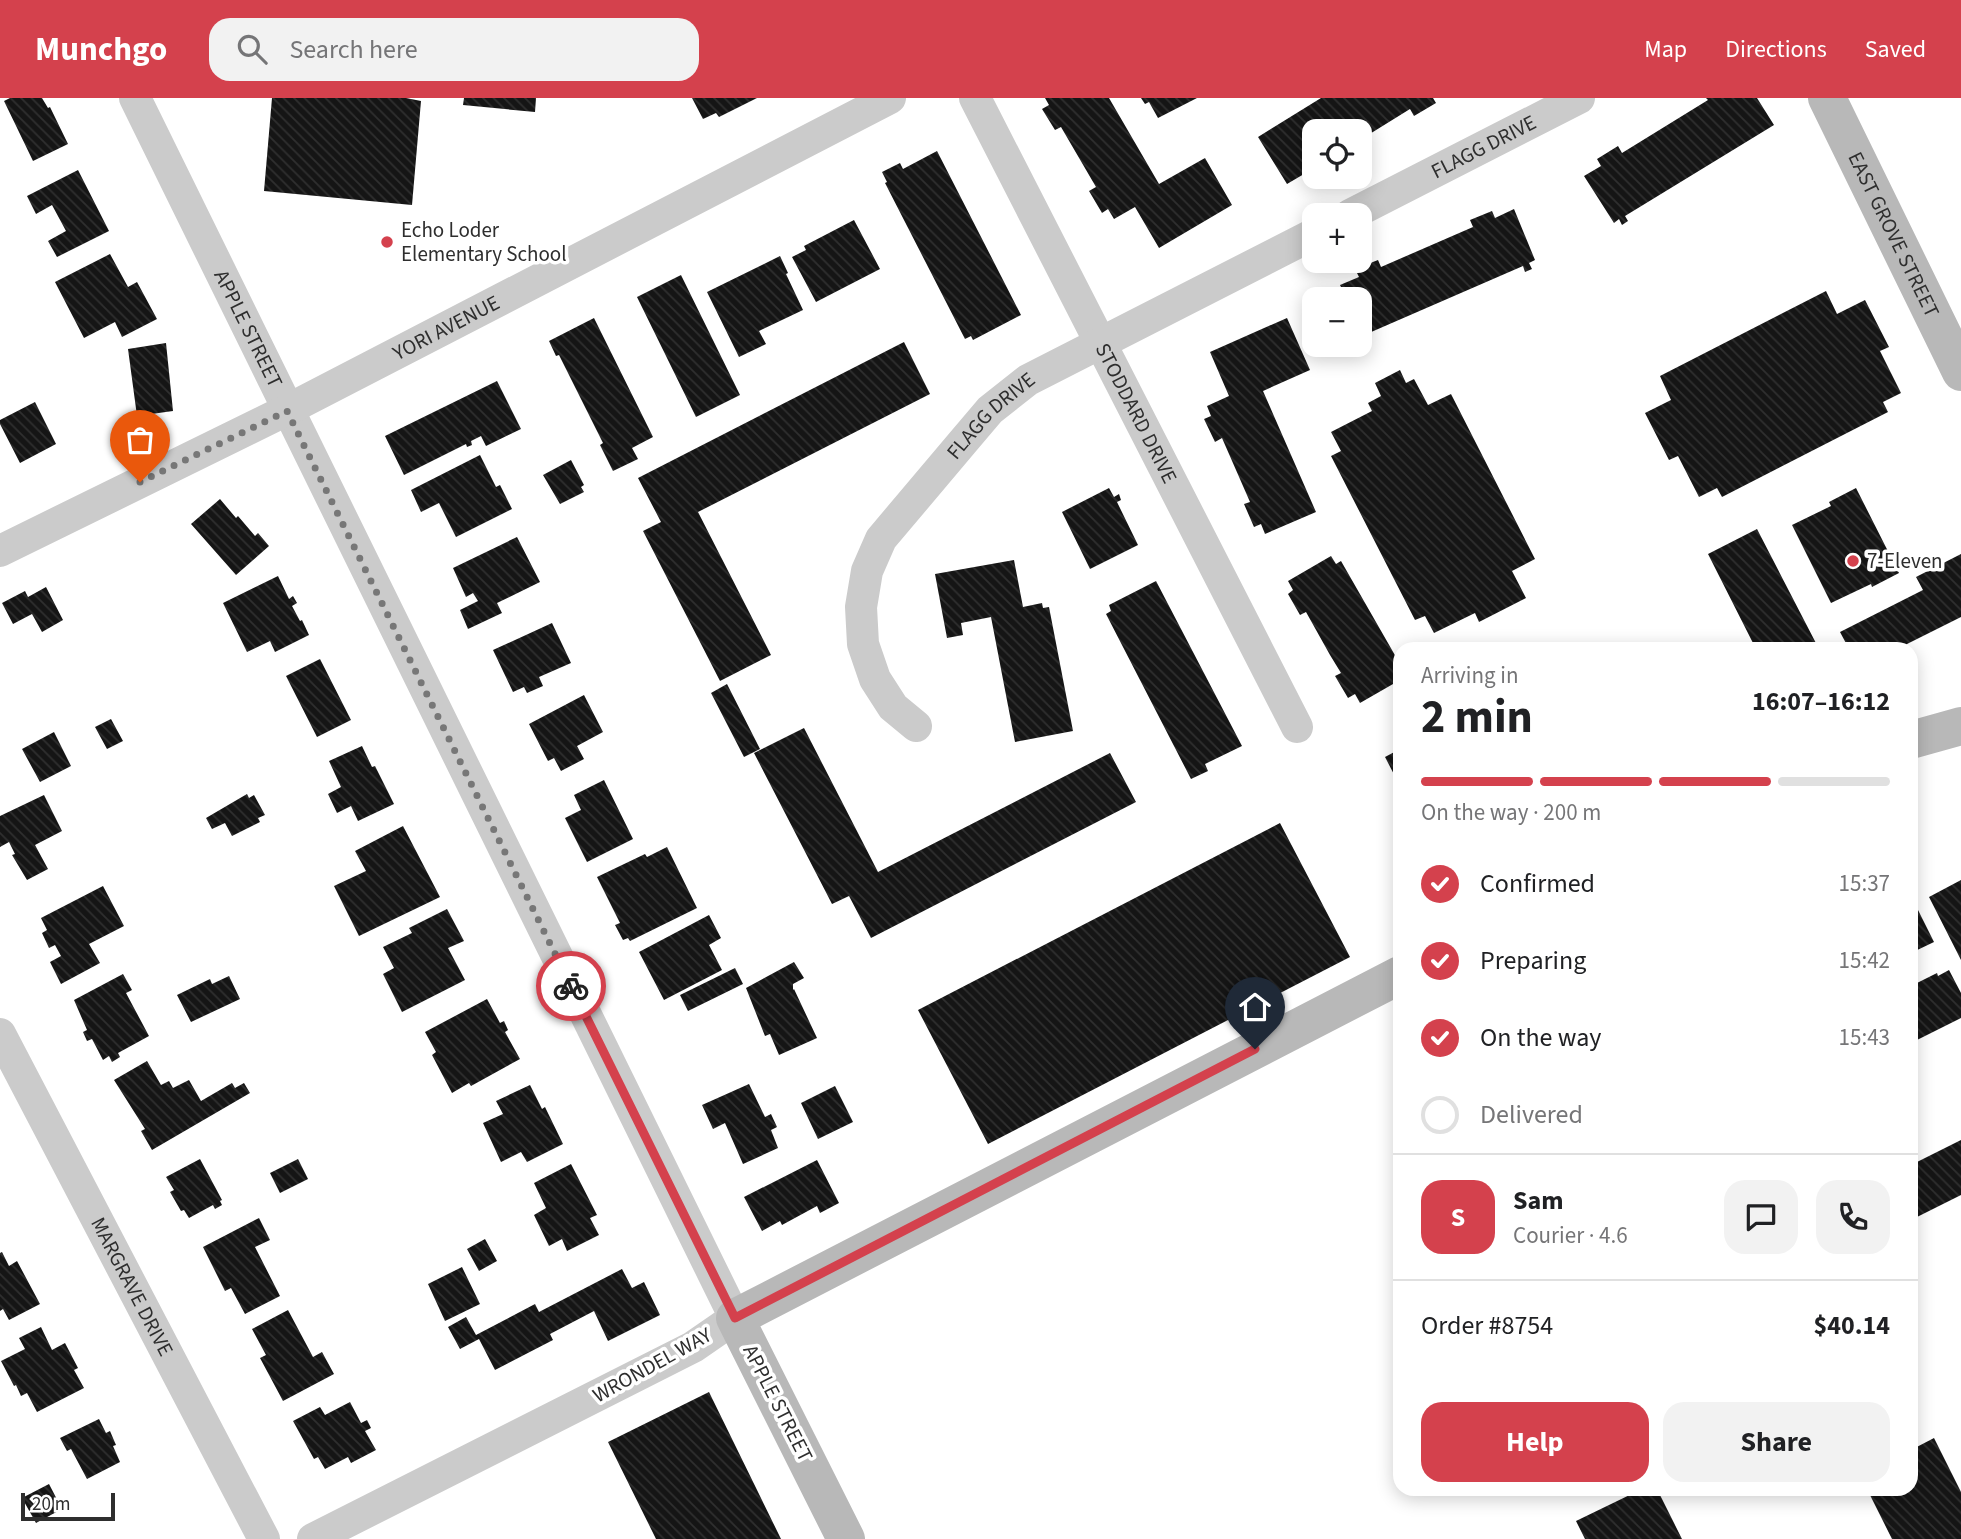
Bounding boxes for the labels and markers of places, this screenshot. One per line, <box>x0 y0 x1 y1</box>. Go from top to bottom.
place label: Echo Loder Elementary School <box>401 215 567 269</box>
marker: Echo Loder Elementary School <box>379 234 395 250</box>
pin <box>110 410 170 482</box>
place label: 7-Eleven <box>1867 546 1943 576</box>
marker: 7-Eleven <box>1845 553 1861 569</box>
pin <box>1225 977 1285 1049</box>

